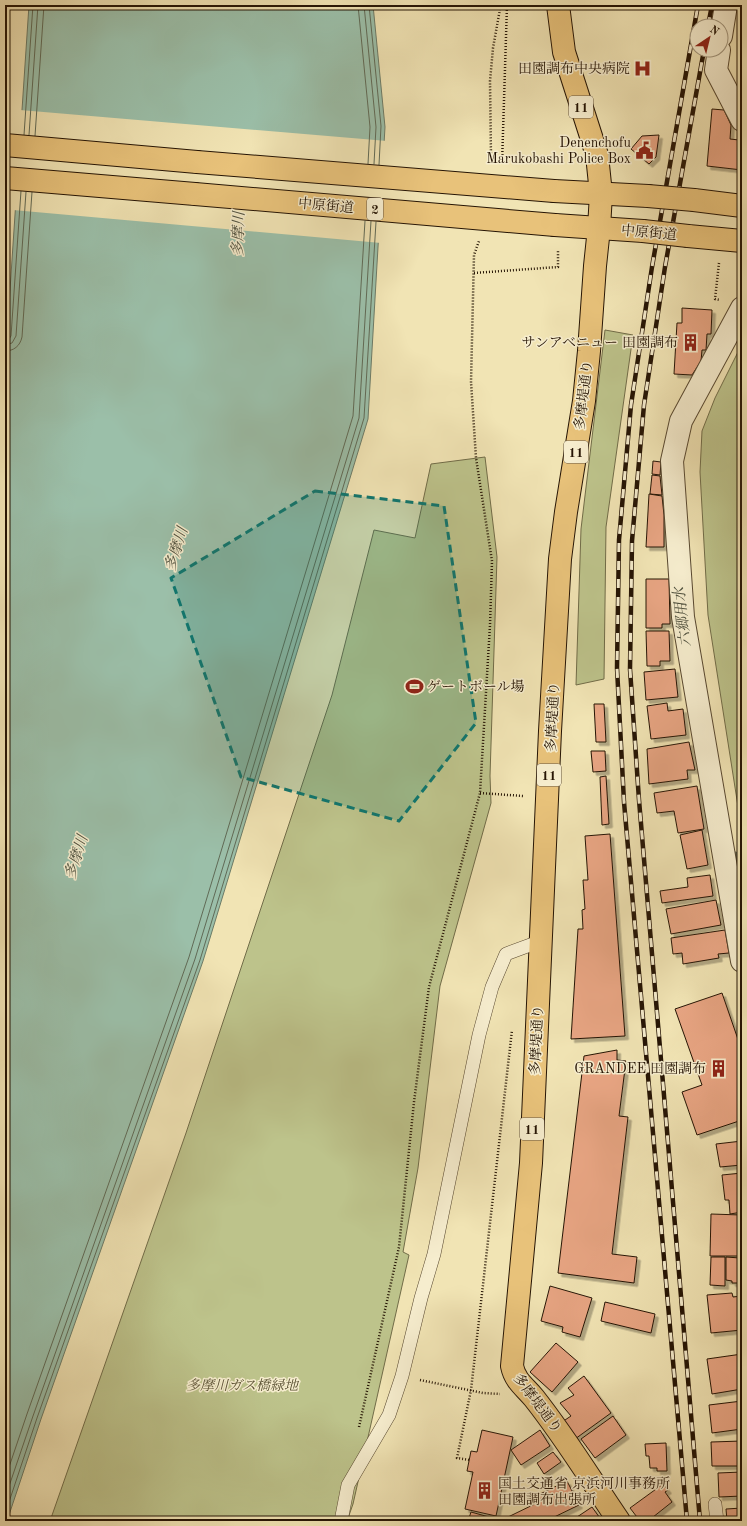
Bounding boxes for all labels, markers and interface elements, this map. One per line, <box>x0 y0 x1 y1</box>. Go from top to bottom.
north arrow <box>689 18 729 58</box>
text: N <box>707 24 721 38</box>
hospital icon: 田園調布中央病院 <box>633 58 653 78</box>
place label: 田園調布中央病院 <box>518 61 630 76</box>
road number: 11 <box>569 96 593 118</box>
place label: Denenchofu Marukobashi Police Box <box>486 136 632 166</box>
public building icon: Denenchofu Marukobashi Police Box <box>634 140 654 160</box>
street label: 中原街道 <box>297 196 355 215</box>
road number: 2 <box>367 198 383 220</box>
water label: 多摩川 <box>229 209 248 257</box>
street label: 中原街道 <box>620 223 678 242</box>
building icon: サンアベニュー 田園調布 <box>681 332 701 352</box>
place label: サンアベニュー 田園調布 <box>521 335 678 350</box>
street label: 多摩堤通り <box>572 359 595 431</box>
road number: 11 <box>564 441 588 463</box>
water label: 多摩川 <box>161 523 192 573</box>
water label: 六郷用水 <box>670 584 695 648</box>
sports icon: ゲートボール場 <box>404 676 424 696</box>
place label: ゲートボール場 <box>427 679 525 694</box>
street label: 多摩堤通り <box>543 682 562 752</box>
road number: 11 <box>537 764 561 786</box>
water label: 多摩川 <box>61 831 92 881</box>
street label: 多摩堤通り <box>527 1005 546 1075</box>
building icon: GRANDEE 田園調布 <box>709 1058 729 1078</box>
place label: GRANDEE 田園調布 <box>574 1061 706 1076</box>
road number: 11 <box>520 1118 544 1140</box>
street label: 多摩堤通り <box>511 1371 565 1436</box>
park label: 多摩川ガス橋緑地 <box>186 1378 300 1393</box>
place label: 国土交通省 京浜河川事務所 田園調布出張所 <box>498 1476 670 1507</box>
building icon: 国土交通省 京浜河川事務所 田園調布出張所 <box>475 1481 495 1501</box>

